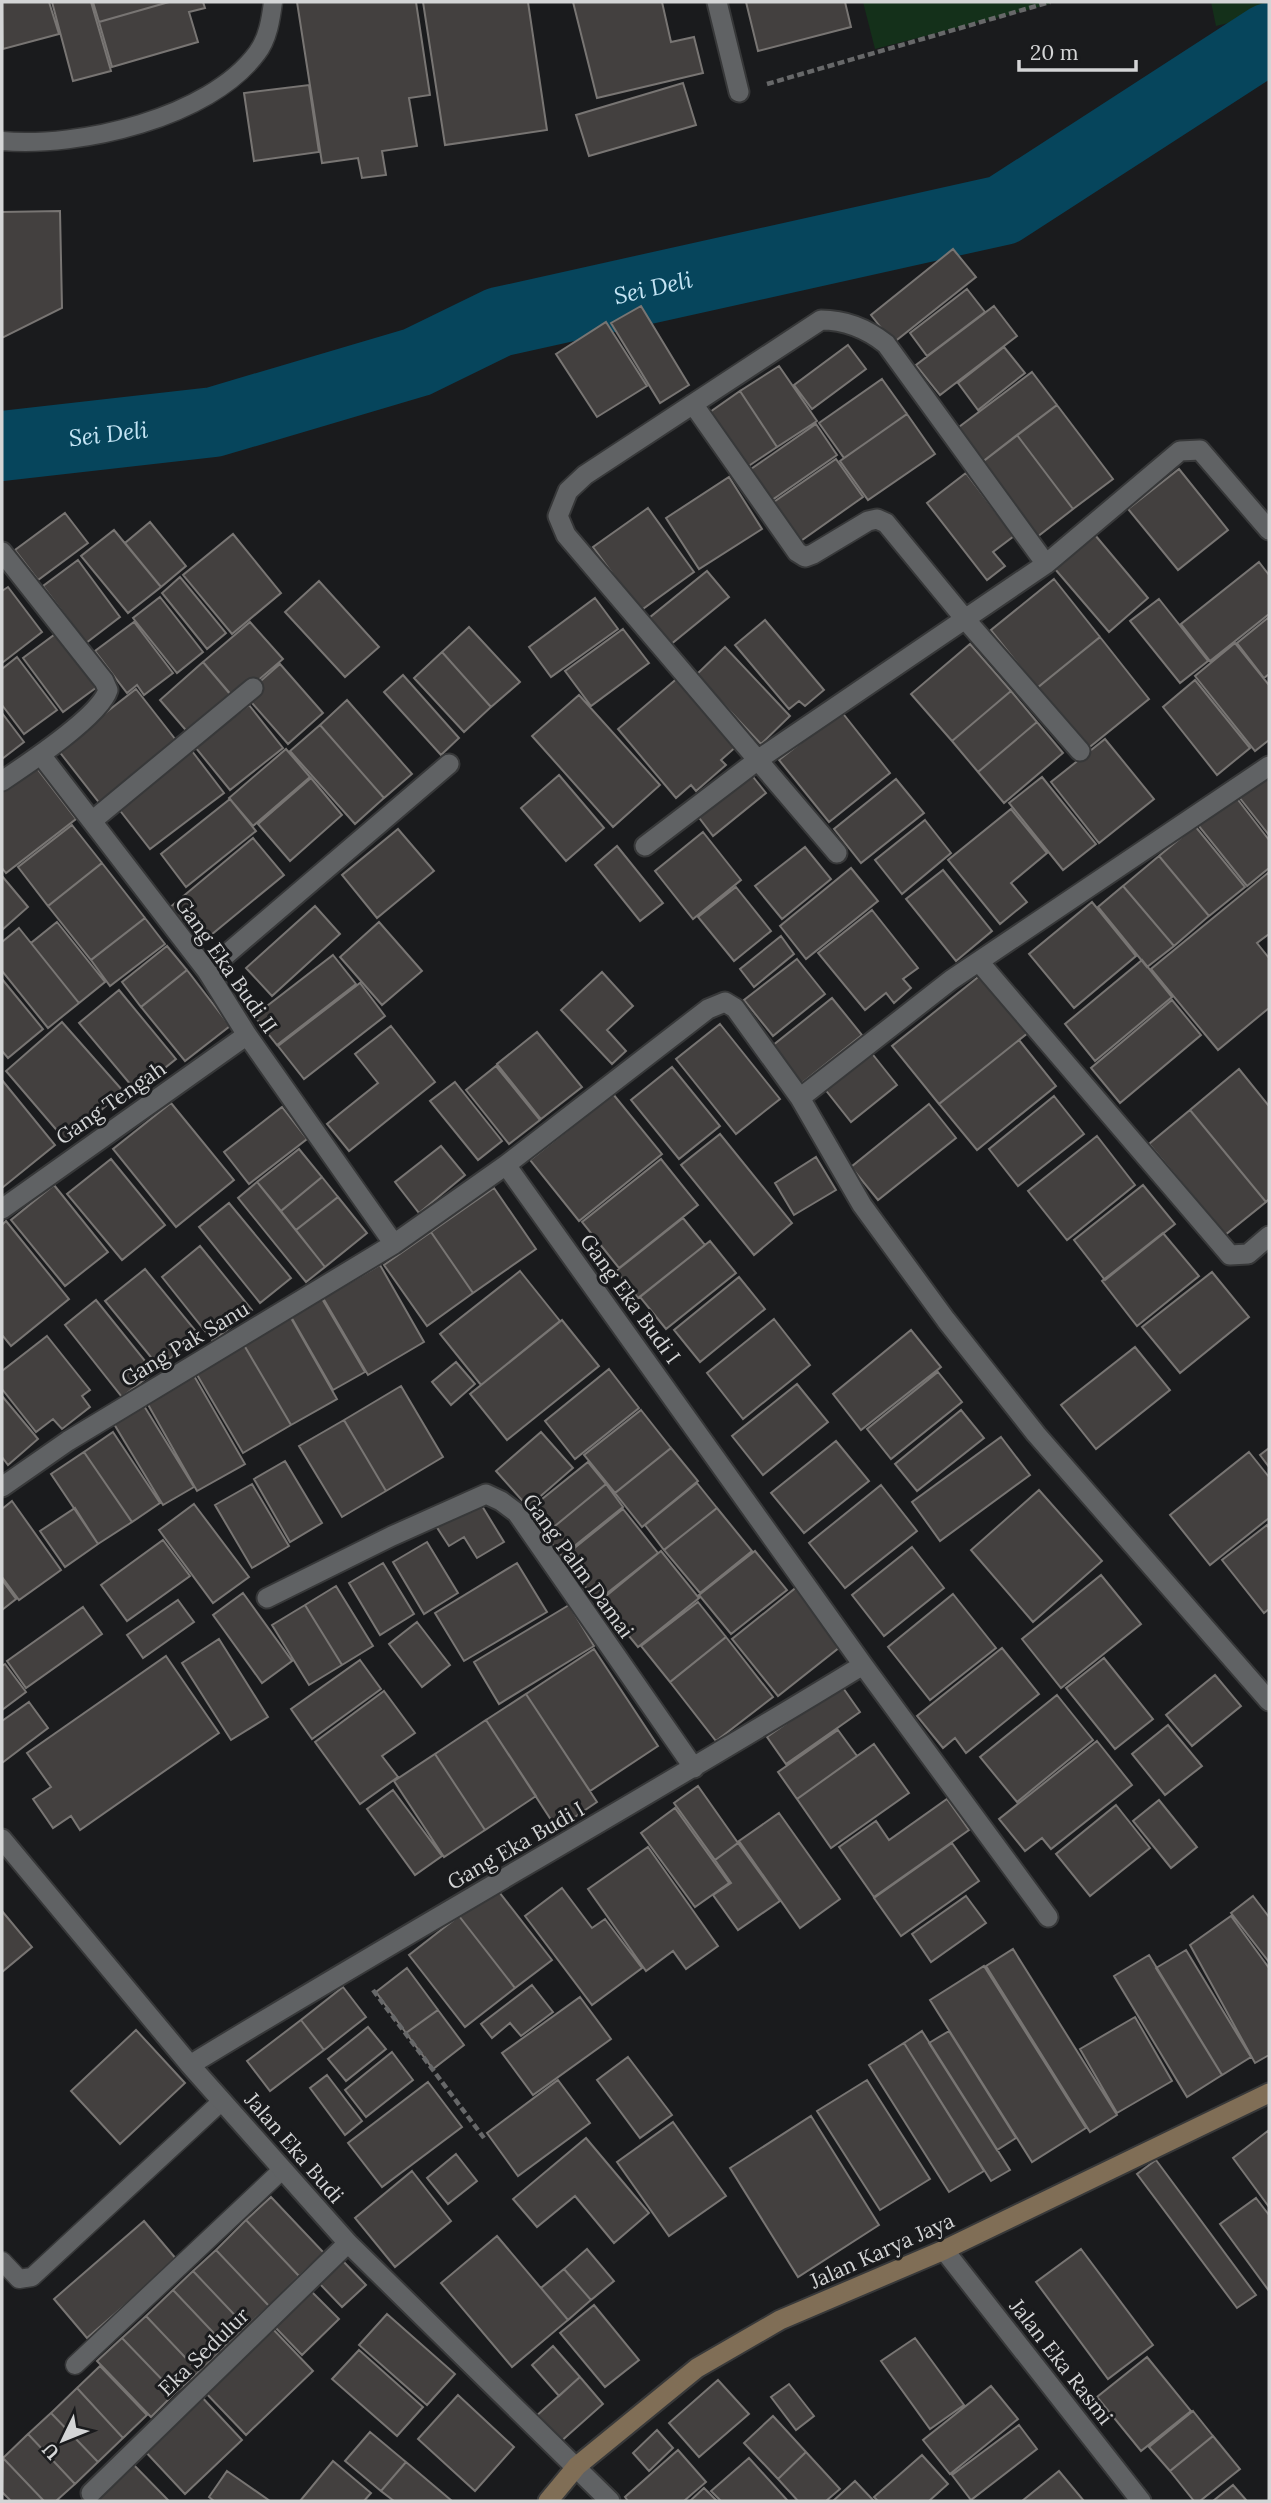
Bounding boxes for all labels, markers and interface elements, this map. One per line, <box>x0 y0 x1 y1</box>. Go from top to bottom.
scale bar <box>1019 28 1136 72</box>
text: 20 m <box>1030 39 1079 66</box>
water label: Sei Deli <box>611 264 695 310</box>
water label: Sei Deli <box>67 415 150 452</box>
street label: Gang Eka Budi II <box>169 891 284 1038</box>
street label: Gang Tengah <box>50 1055 171 1150</box>
street label: Gang Eka Budi I <box>574 1229 687 1369</box>
street label: Gang Pak Sanu <box>116 1295 254 1392</box>
street label: Gang Palm Damai <box>517 1488 640 1643</box>
street label: Gang Eka Budi I <box>442 1795 589 1896</box>
street label: Jalan Eka Budi <box>238 2086 350 2209</box>
street label: Jalan Karya Jaya <box>804 2207 958 2295</box>
street label: Jalan Eka Rasmi <box>1003 2293 1119 2430</box>
street label: Eka Sedulur <box>152 2302 255 2402</box>
north arrow <box>28 2405 98 2475</box>
text: U <box>37 2438 64 2465</box>

